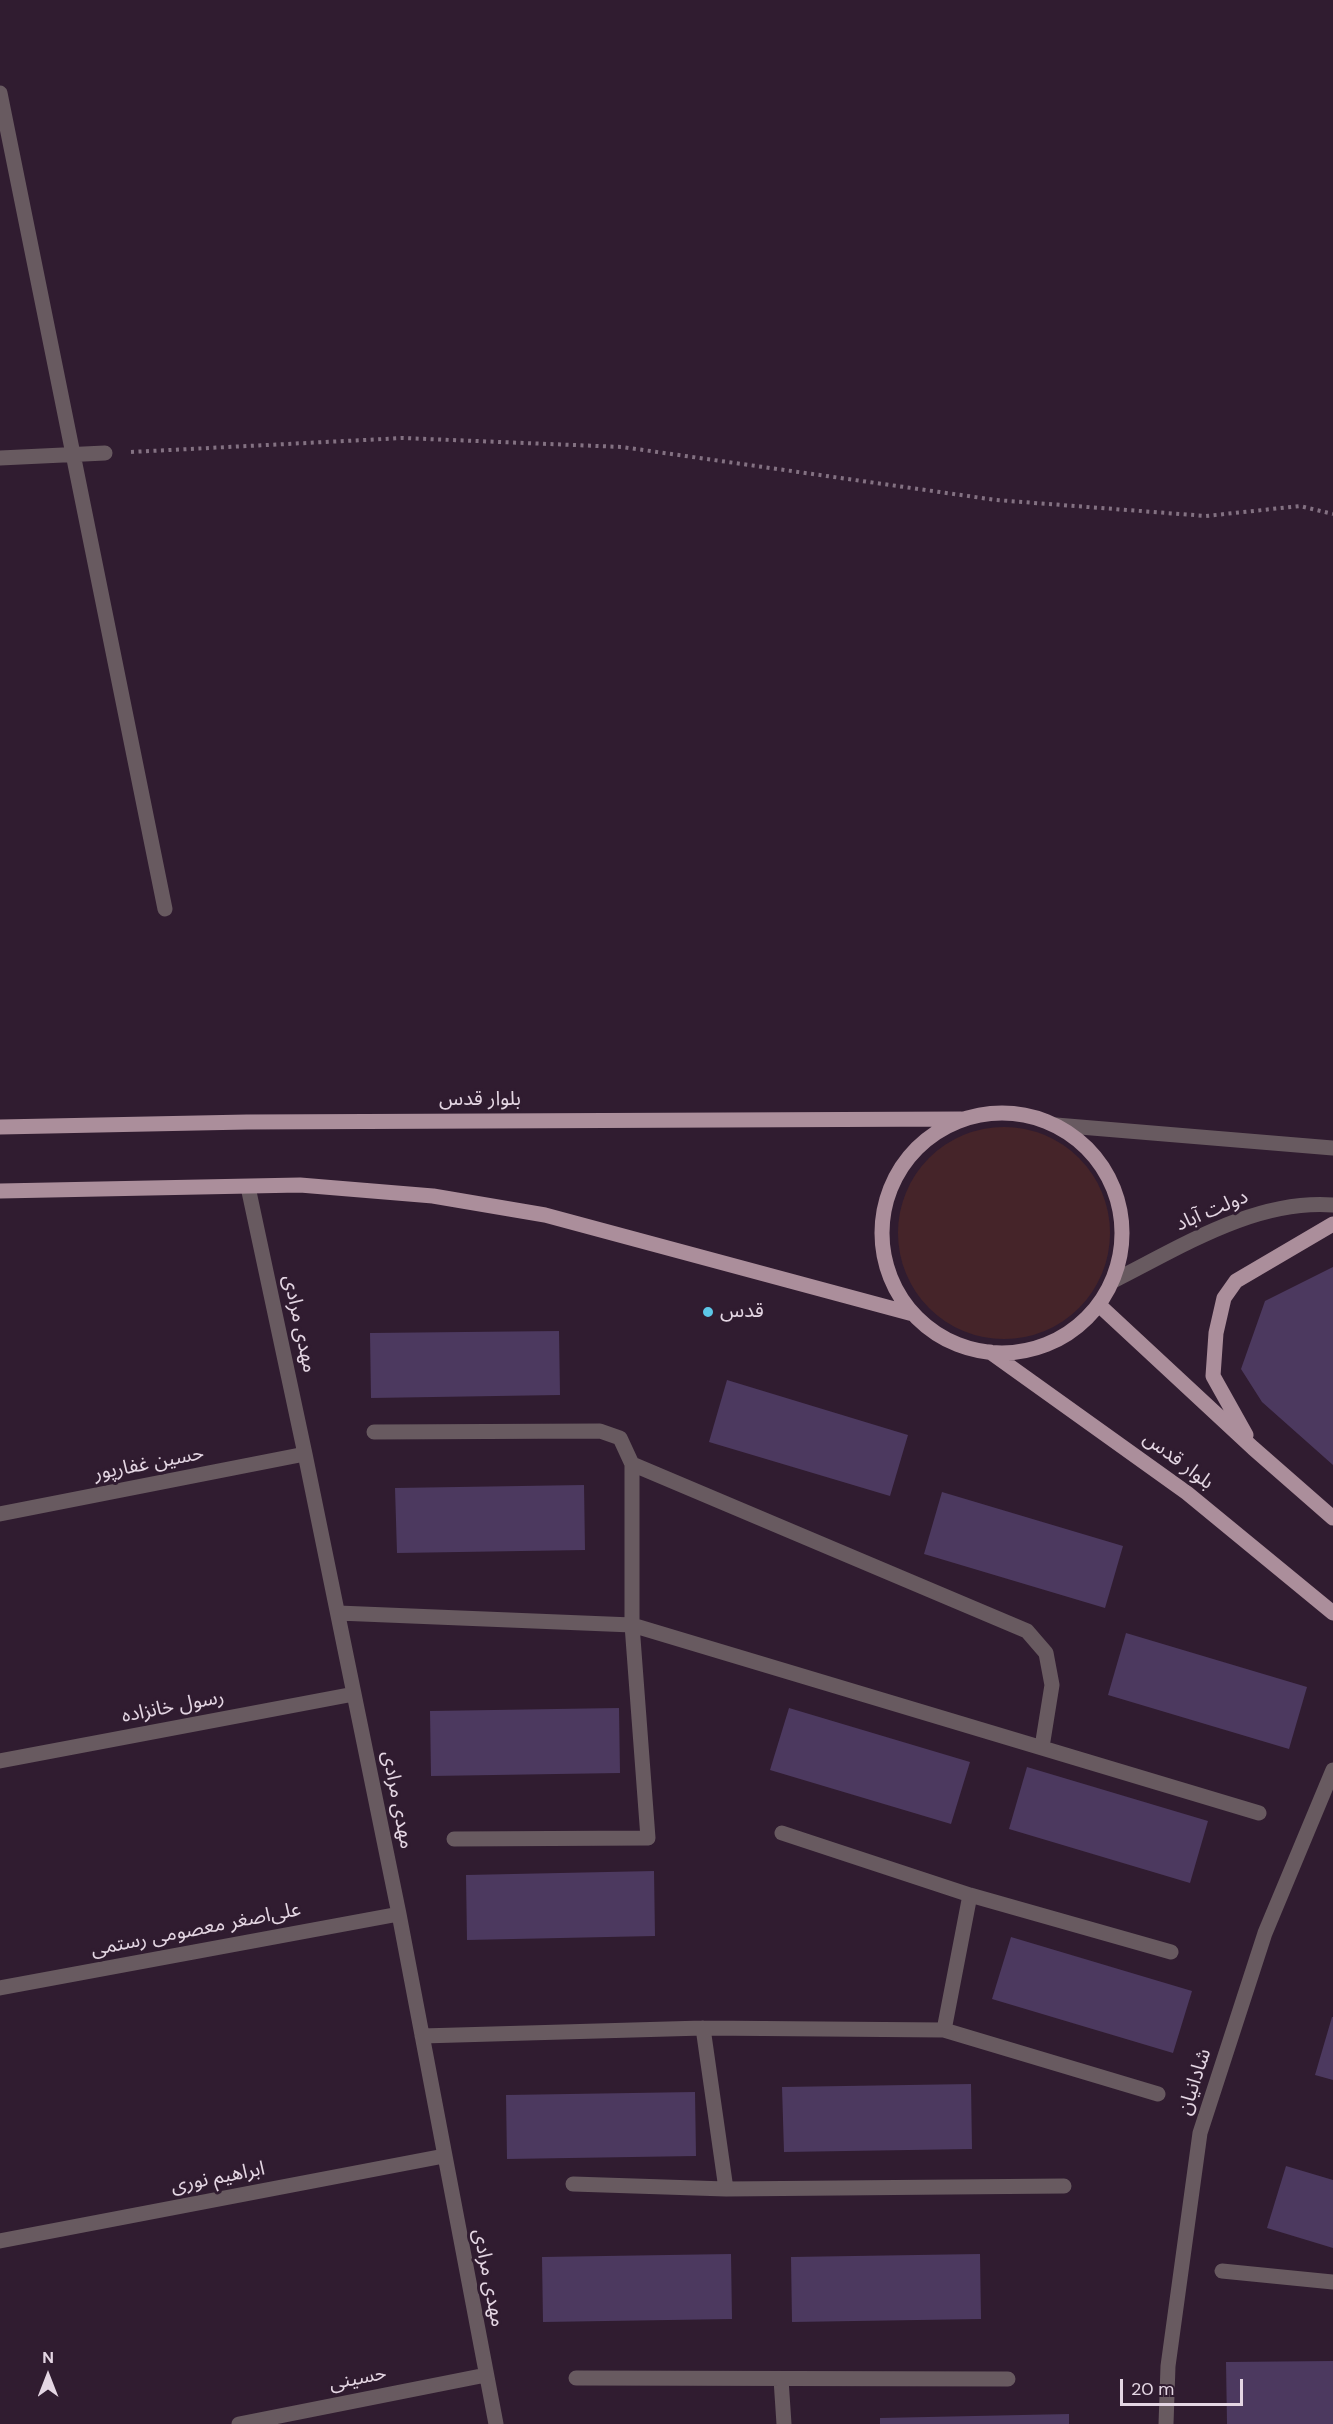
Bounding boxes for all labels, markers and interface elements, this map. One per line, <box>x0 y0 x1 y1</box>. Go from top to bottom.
street label: بلوار قدس <box>439 1088 521 1112</box>
street label: دولت آباد <box>1172 1185 1252 1237</box>
street label: مهدی مرادی <box>277 1273 321 1375</box>
place label: قدس <box>720 1300 764 1324</box>
marker: قدس <box>701 1305 715 1319</box>
street label: بلوار قدس <box>1138 1427 1218 1495</box>
street label: حسین غفارپور <box>92 1442 206 1486</box>
street label: رسول خانزاده <box>120 1685 226 1729</box>
street label: مهدی مرادی <box>376 1749 418 1851</box>
street label: علی‌اصغر معصومی رستمی <box>89 1898 303 1962</box>
street label: شادانیان <box>1173 2046 1217 2118</box>
street label: ابراهیم نوری <box>169 2157 267 2199</box>
street label: مهدی مرادی <box>467 2227 509 2329</box>
north arrow <box>18 2346 78 2406</box>
text: N <box>42 2347 54 2368</box>
street label: حسینی <box>327 2362 389 2396</box>
scale bar <box>1123 2367 1246 2405</box>
text: 20 m <box>1131 2377 1174 2401</box>

